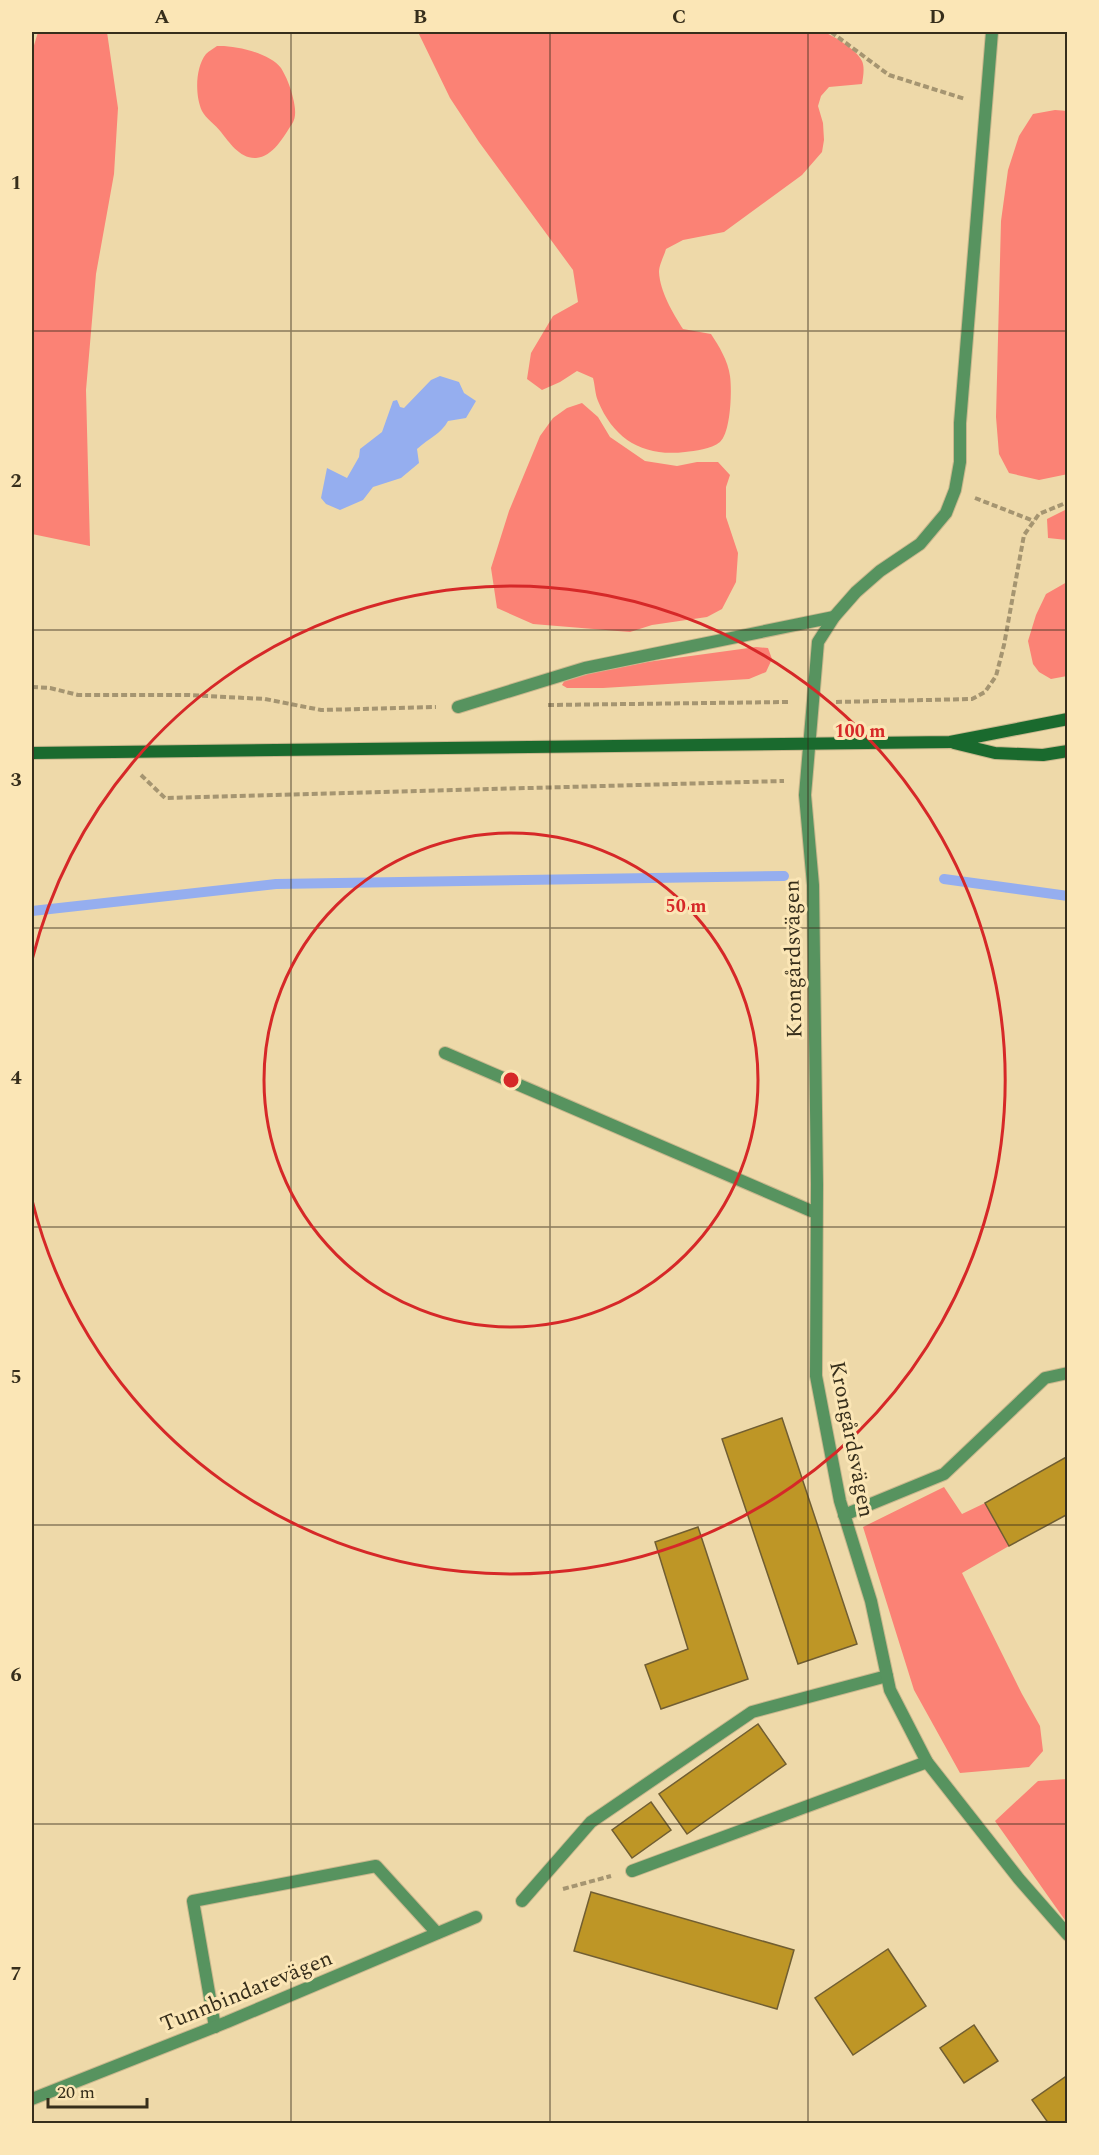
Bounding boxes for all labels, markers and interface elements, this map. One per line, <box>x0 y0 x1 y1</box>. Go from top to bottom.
text: A <box>154 2 170 32</box>
text: B <box>413 2 427 32</box>
text: C <box>672 2 686 32</box>
text: D <box>929 2 945 32</box>
text: 1 <box>10 168 22 198</box>
text: 2 <box>10 466 22 496</box>
text: 100 m <box>834 718 886 745</box>
text: 3 <box>10 765 22 795</box>
street label: Krongårdsvägen <box>776 879 811 1039</box>
text: 50 m <box>666 893 706 920</box>
text: 4 <box>10 1063 22 1093</box>
centre of rings <box>501 1070 521 1090</box>
street label: Krongårdsvägen <box>820 1358 883 1520</box>
text: 5 <box>10 1362 22 1392</box>
text: 6 <box>10 1660 22 1690</box>
street label: Tunnbindarevägen <box>155 1942 338 2041</box>
text: 7 <box>10 1959 22 1989</box>
scale bar <box>48 2071 147 2109</box>
text: 20 m <box>57 2079 95 2106</box>

